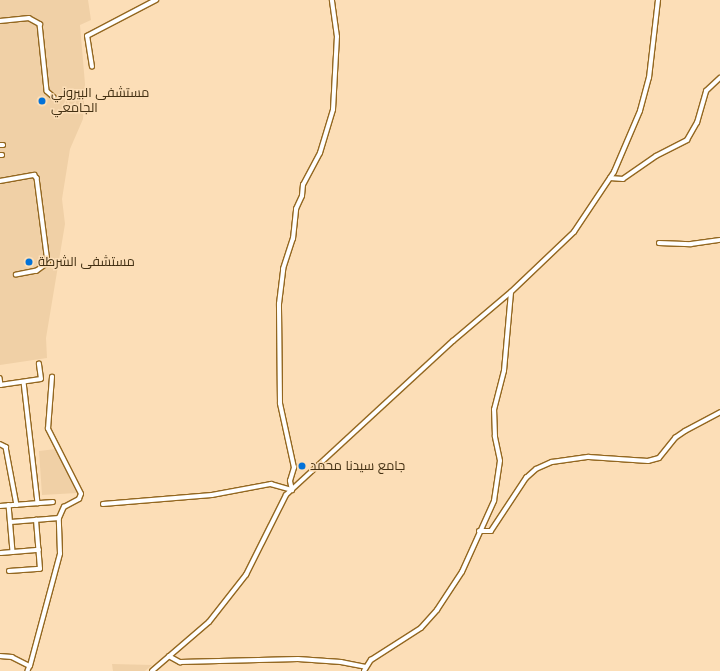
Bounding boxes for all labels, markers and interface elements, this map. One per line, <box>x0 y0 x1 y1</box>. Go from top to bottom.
place label: مستشفى البيروني الجامعي <box>51 86 149 117</box>
marker: مستشفى البيروني الجامعي <box>36 95 48 107</box>
place label: مستشفى الشرطة <box>38 254 135 270</box>
marker: مستشفى الشرطة <box>23 256 35 268</box>
place label: جامع سيدنا محمد <box>310 458 405 474</box>
marker: جامع سيدنا محمد <box>297 461 307 471</box>

